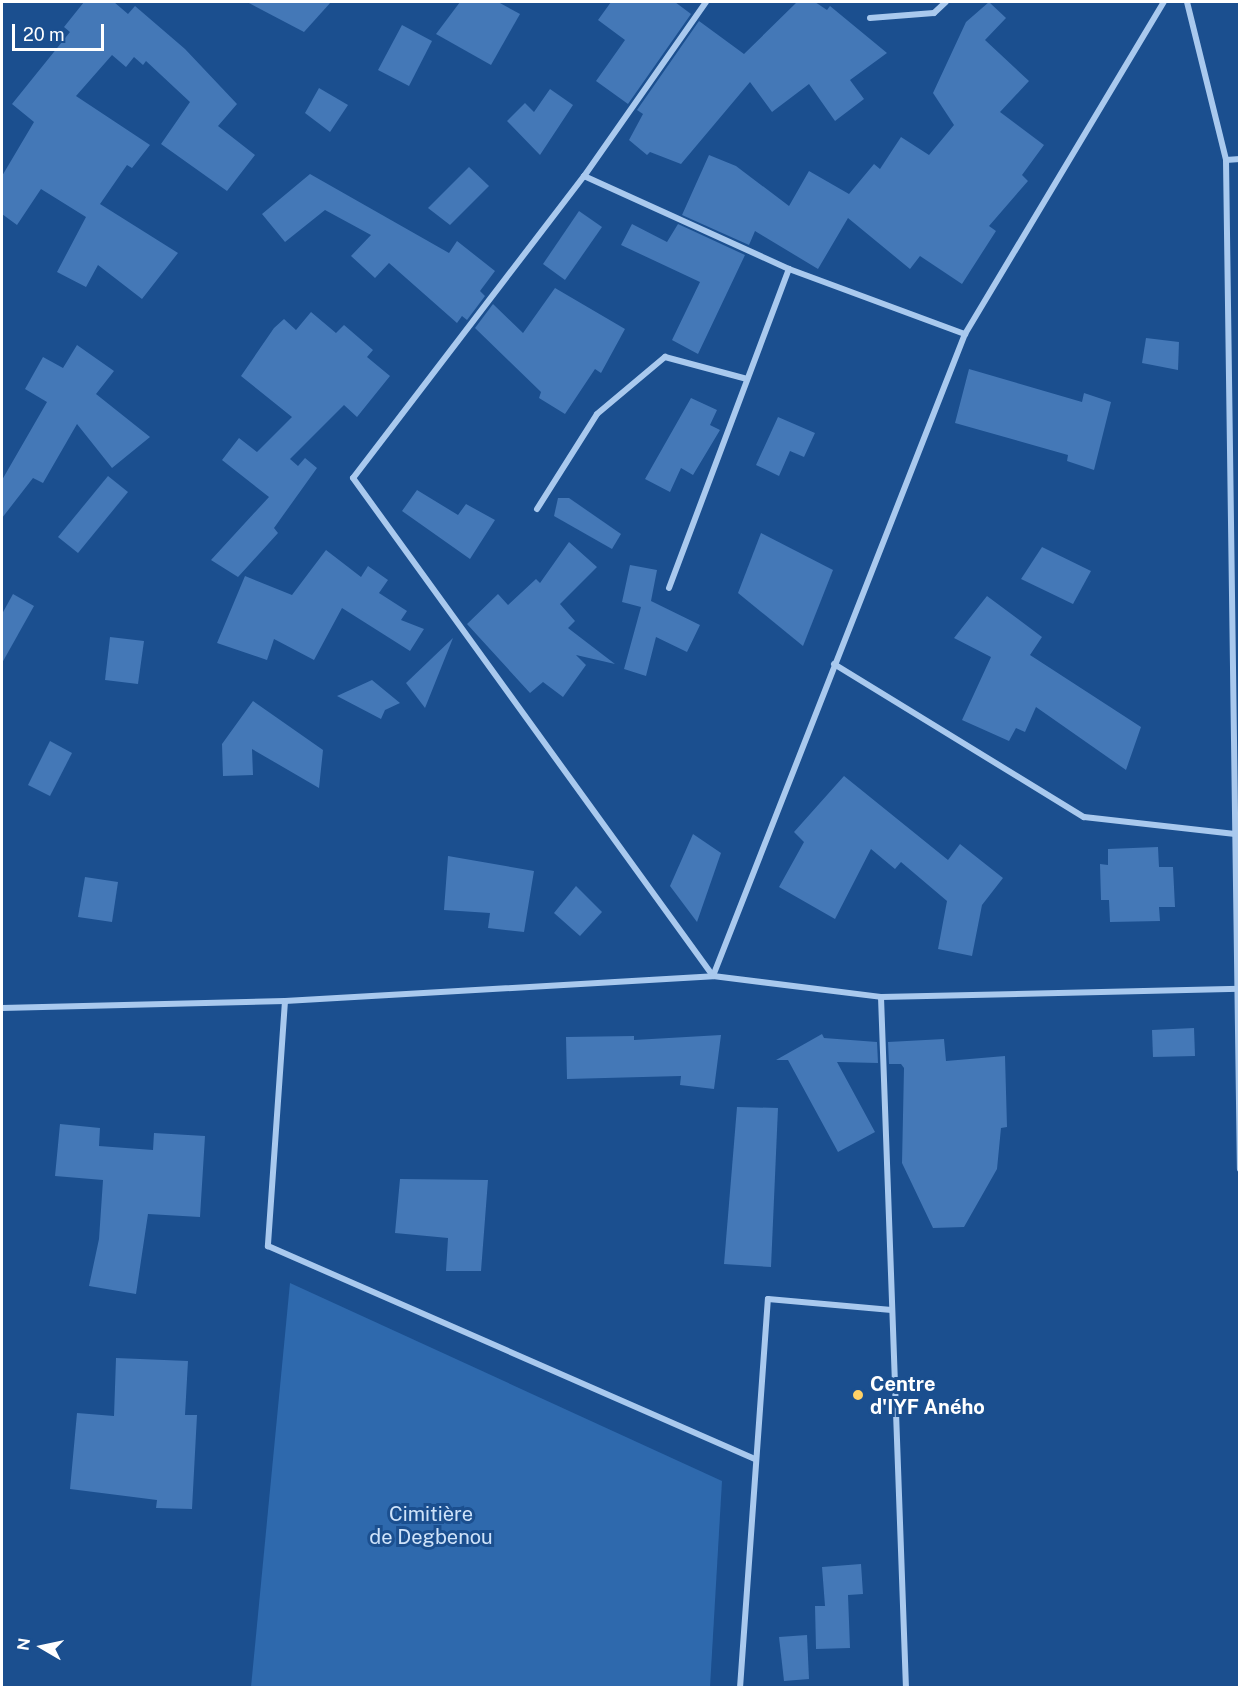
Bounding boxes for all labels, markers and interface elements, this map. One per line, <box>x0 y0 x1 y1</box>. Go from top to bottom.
scale bar <box>15 12 106 50</box>
text: 20 m <box>23 24 65 45</box>
place label: Centre d'IYF Aného <box>870 1372 985 1419</box>
marker: Centre d'IYF Aného <box>851 1388 865 1402</box>
park label: Cimitière de Degbenou <box>369 1502 493 1549</box>
north arrow <box>12 1617 72 1677</box>
text: N <box>13 1636 34 1652</box>

